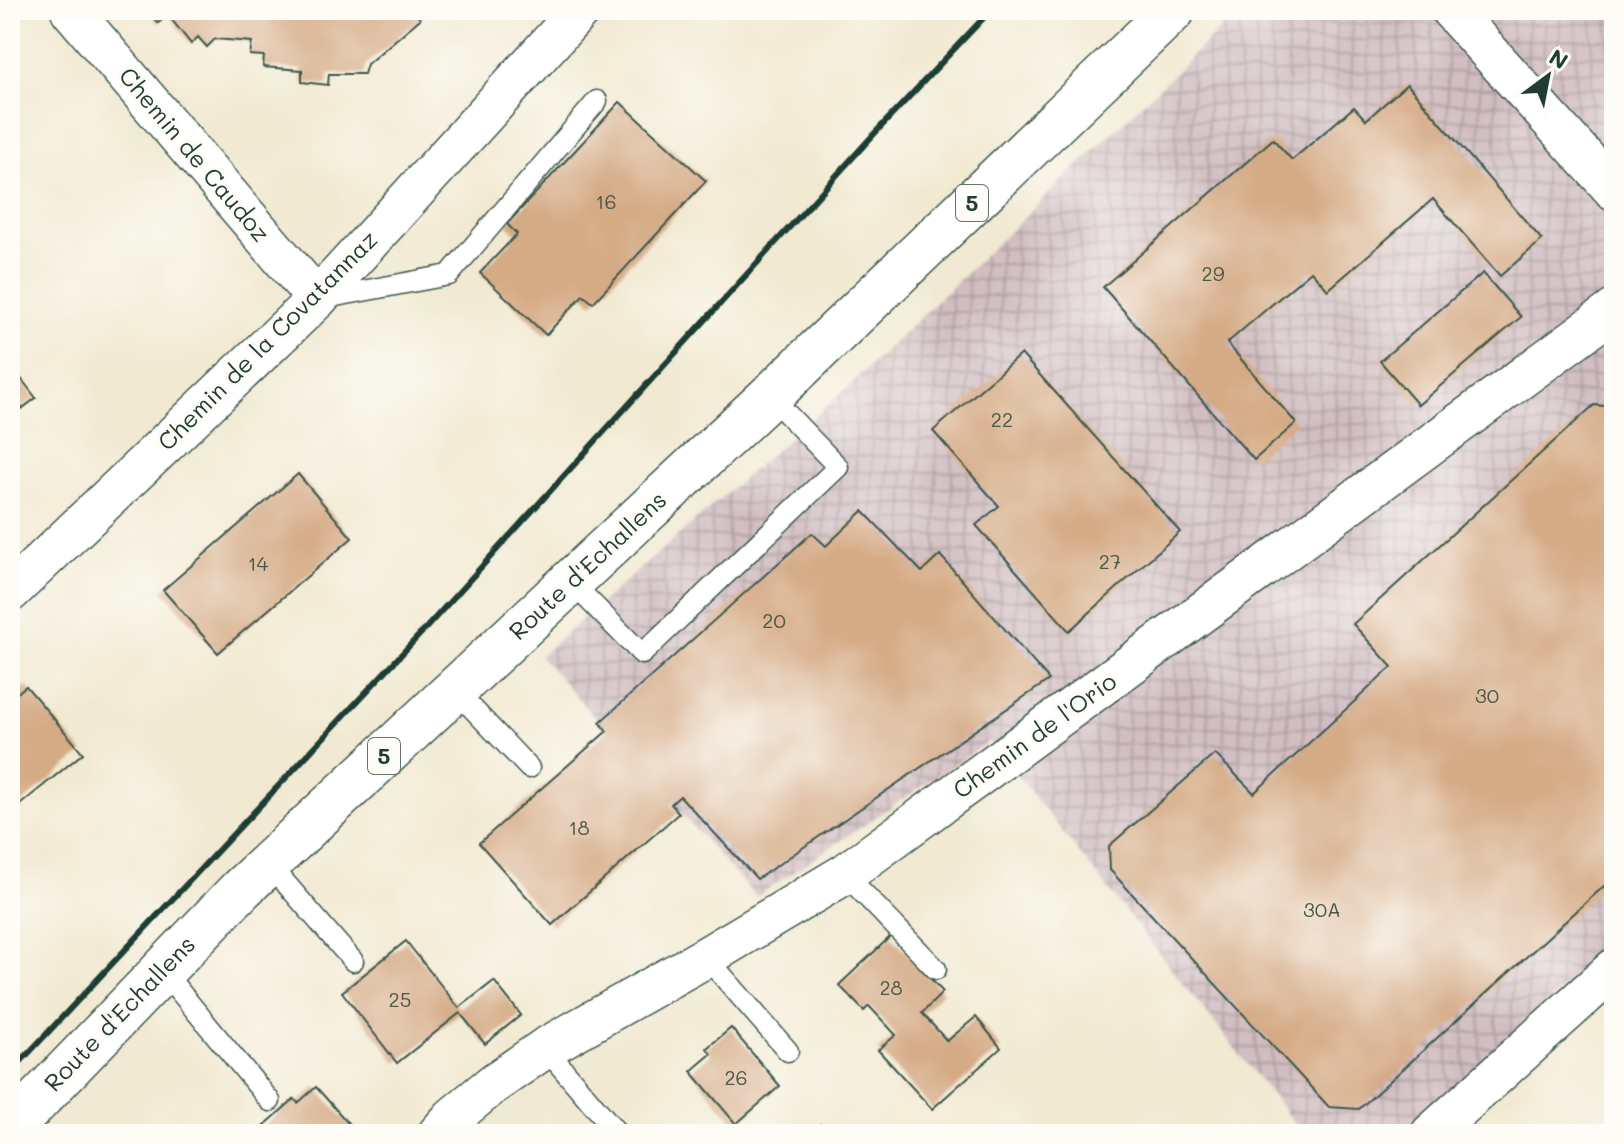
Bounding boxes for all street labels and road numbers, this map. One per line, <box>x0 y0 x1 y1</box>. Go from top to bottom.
street label: Chemin de Caudoz <box>113 60 277 248</box>
road number: 5 <box>956 185 988 221</box>
street label: Chemin de la Covatannaz <box>150 223 384 457</box>
street label: Route d'Echallens <box>502 484 672 646</box>
street label: Chemin de l'Orio <box>946 665 1122 805</box>
road number: 5 <box>368 738 400 774</box>
street label: Route d'Echallens <box>37 929 201 1097</box>

